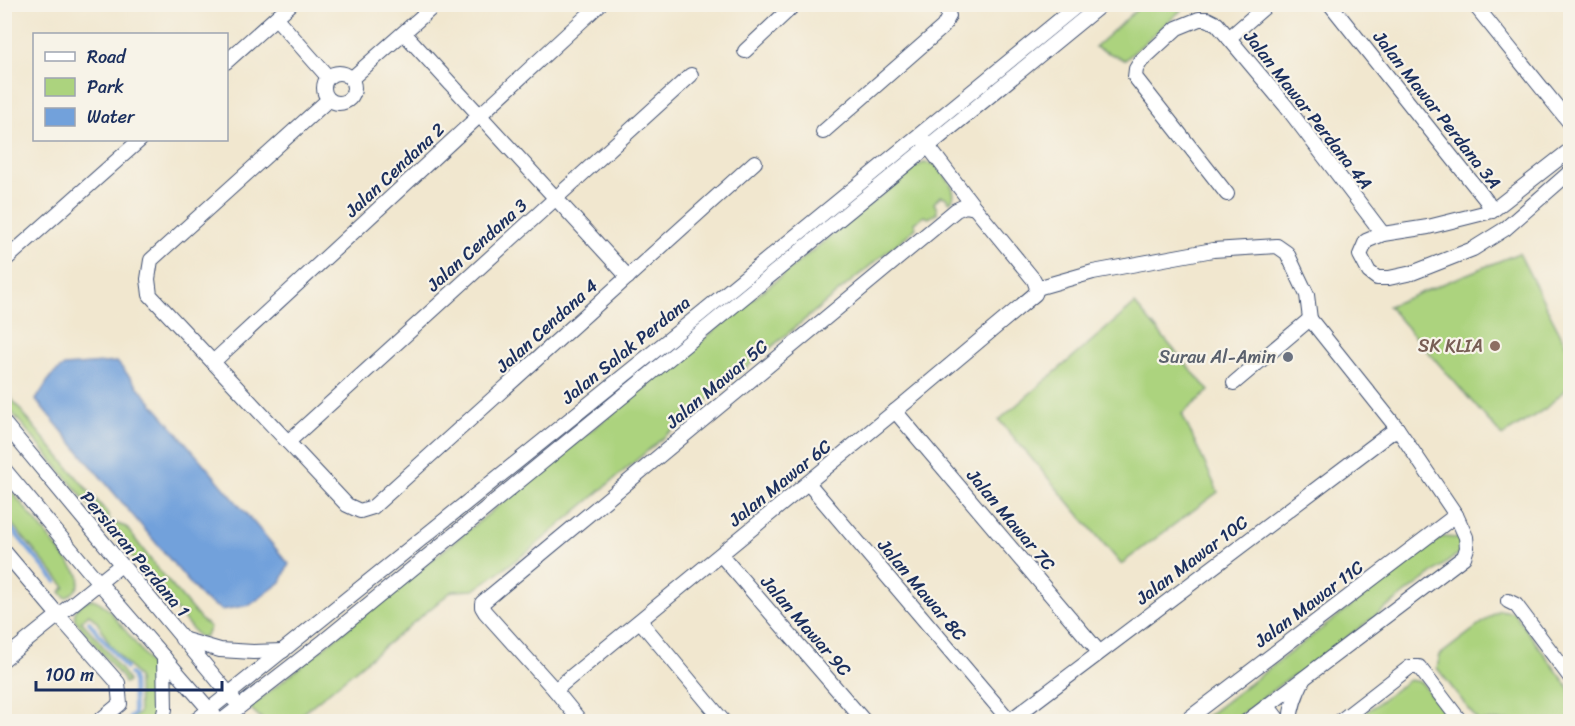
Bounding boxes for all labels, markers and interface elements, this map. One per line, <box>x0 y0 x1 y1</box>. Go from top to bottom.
street label: Jalan Mawar Perdana 4A <box>1234 22 1381 197</box>
street label: Jalan Mawar Perdana 3A <box>1364 23 1510 197</box>
legend <box>33 33 228 141</box>
text: Road <box>87 41 127 73</box>
text: Park <box>87 71 124 103</box>
text: Water <box>87 101 136 133</box>
street label: Jalan Cendana 2 <box>337 115 453 226</box>
street label: Jalan Cendana 3 <box>418 190 535 300</box>
street label: Jalan Cendana 4 <box>488 271 606 382</box>
street label: Jalan Salak Perdana <box>553 288 698 413</box>
place label: SK KLIA <box>1418 330 1483 362</box>
street label: Jalan Mawar 5C <box>658 331 776 437</box>
marker: SK KLIA <box>1488 339 1502 353</box>
place label: Surau Al-Amin <box>1159 341 1276 373</box>
marker: Surau Al-Amin <box>1281 350 1295 364</box>
street label: Jalan Mawar 6C <box>720 431 839 536</box>
street label: Jalan Mawar 7C <box>958 461 1064 579</box>
street label: Persiaran Perdana 1 <box>72 483 198 625</box>
street label: Jalan Mawar 10C <box>1128 506 1256 614</box>
street label: Jalan Mawar 8C <box>869 531 975 649</box>
street label: Jalan Mawar 11C <box>1246 551 1371 657</box>
street label: Jalan Mawar 9C <box>752 567 860 685</box>
scale bar <box>36 654 222 692</box>
text: 100 m <box>45 659 94 691</box>

